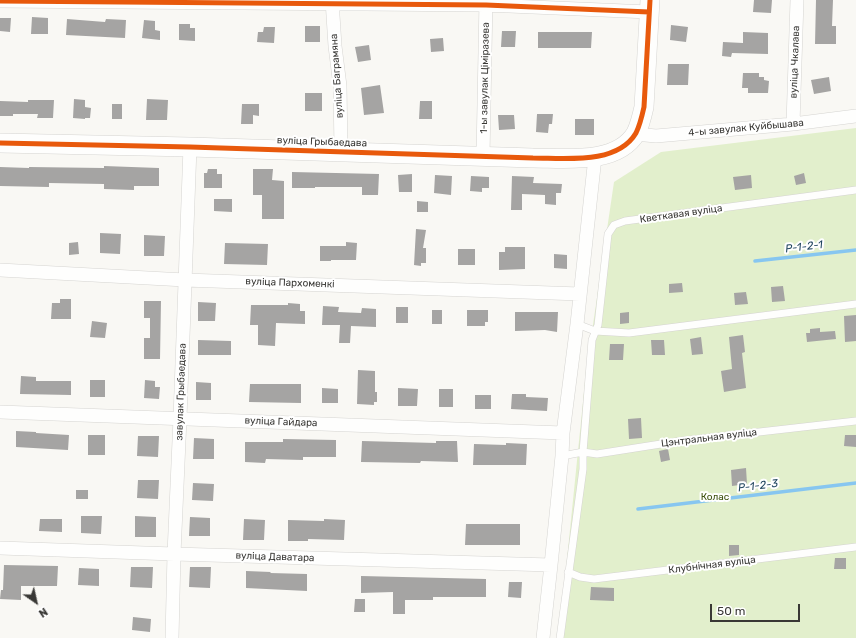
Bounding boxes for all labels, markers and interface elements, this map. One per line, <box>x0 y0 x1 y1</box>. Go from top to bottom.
street label: 1-ы завулак Ціміразева <box>478 22 492 134</box>
street label: вуліца Чкалава <box>788 25 802 99</box>
street label: вуліца Баграмяна <box>328 33 346 119</box>
street label: 4-ы завулак Куйбышава <box>688 117 804 139</box>
street label: вуліца Грыбаедава <box>277 134 367 150</box>
street label: Кветкавая вуліца <box>639 202 723 226</box>
water label: P-1-2-1 <box>784 238 824 256</box>
street label: вуліца Пархоменкі <box>245 275 335 291</box>
street label: завулак Грыбаедава <box>173 343 189 441</box>
street label: вуліца Гайдара <box>244 415 318 429</box>
street label: Цэнтральная вуліца <box>660 426 758 450</box>
water label: P-1-2-3 <box>737 477 779 495</box>
park label: Колас <box>701 491 729 503</box>
street label: вуліца Даватара <box>235 550 315 564</box>
street label: Клубнічная вуліца <box>668 554 756 576</box>
north arrow <box>16 582 56 622</box>
scale bar <box>712 596 802 622</box>
text: 50 m <box>717 604 745 618</box>
text: N <box>36 605 50 620</box>

